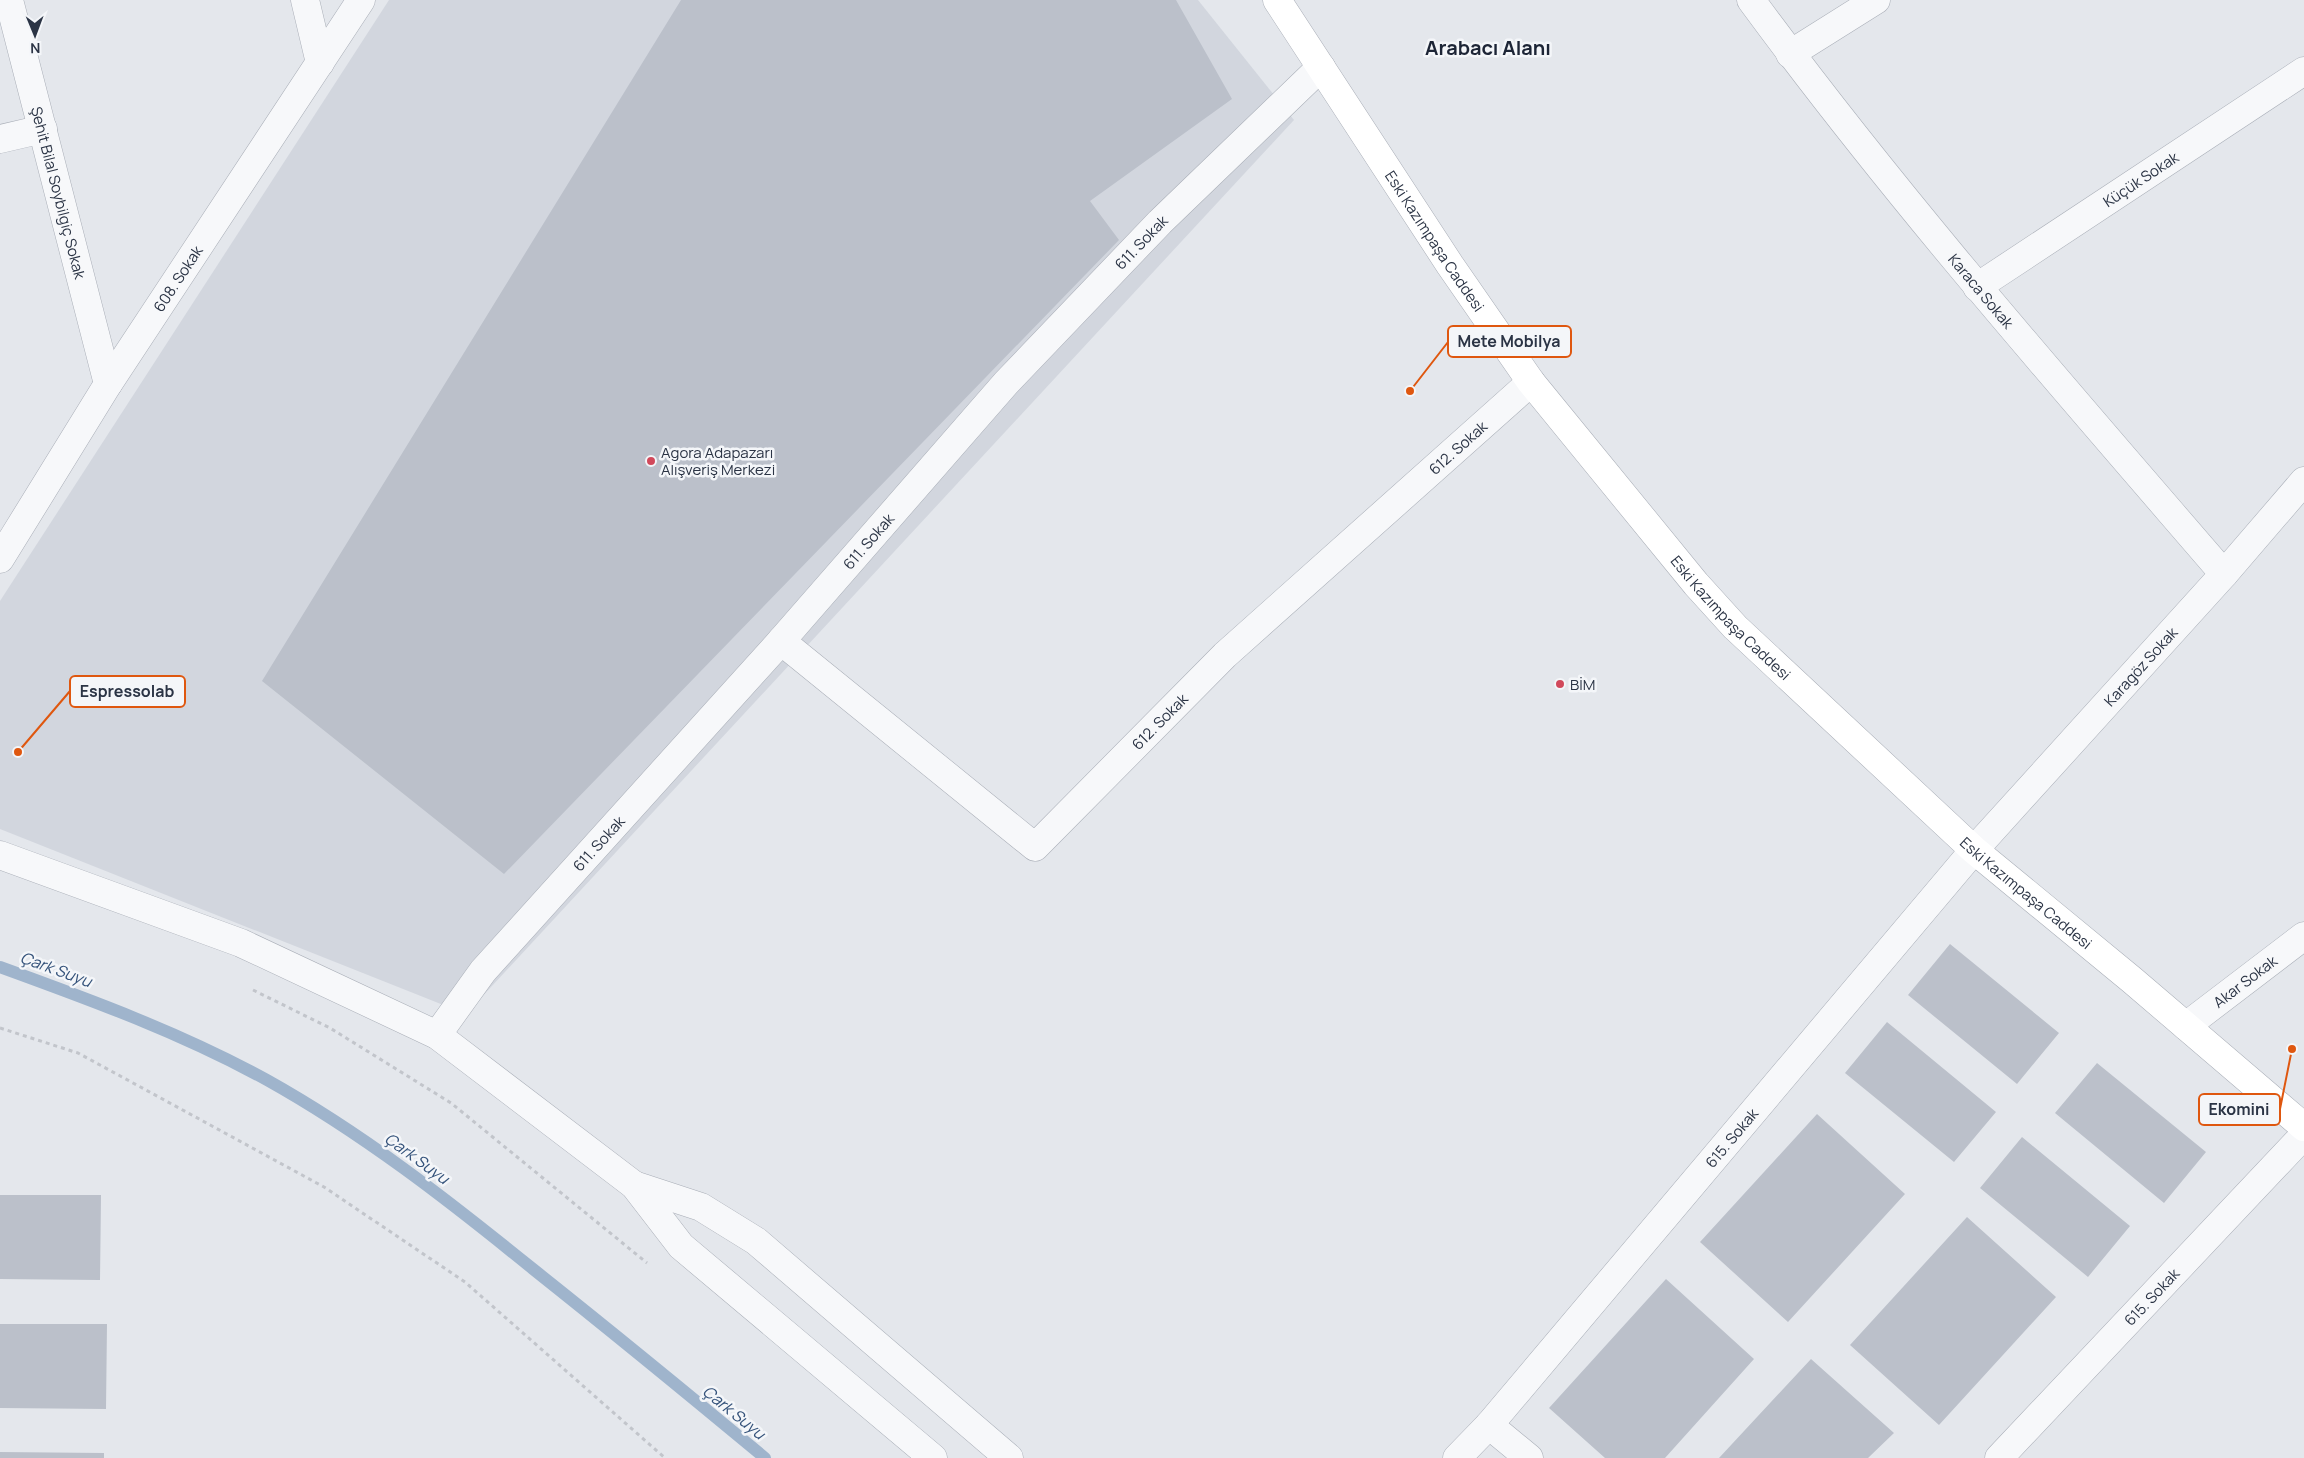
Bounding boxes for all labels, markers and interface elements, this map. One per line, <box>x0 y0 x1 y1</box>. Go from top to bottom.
north arrow <box>10 10 60 60</box>
district label: Arabacı Alanı <box>1425 34 1551 61</box>
text: N <box>30 39 40 58</box>
street label: Şehit Bilal Soybilgiç Sokak <box>26 104 91 282</box>
street label: Küçük Sokak <box>2099 146 2183 212</box>
street label: Eski Kazımpaşa Caddesi <box>1380 166 1489 316</box>
street label: 611. Sokak <box>1110 209 1172 274</box>
street label: 608. Sokak <box>148 241 207 316</box>
street label: Karaca Sokak <box>1944 249 2019 333</box>
callout: Mete Mobilya <box>1448 326 1571 357</box>
text: Mete Mobilya <box>1458 330 1560 352</box>
street label: 612. Sokak <box>1424 415 1492 479</box>
place label: Agora Adapazarı Alışveriş Merkezi <box>661 442 775 480</box>
marker: Agora Adapazarı Alışveriş Merkezi <box>645 455 657 467</box>
street label: 611. Sokak <box>838 508 899 574</box>
street label: Eski Kazımpaşa Caddesi <box>1666 551 1796 684</box>
street label: Karagöz Sokak <box>2099 622 2182 711</box>
place label: BİM <box>1570 674 1595 695</box>
callout: Espressolab <box>70 676 185 707</box>
marker: BİM <box>1554 678 1566 690</box>
text: Espressolab <box>80 680 174 702</box>
street label: 612. Sokak <box>1127 688 1193 754</box>
street label: 611. Sokak <box>568 810 629 876</box>
street label: Eski Kazımpaşa Caddesi <box>1956 832 2097 954</box>
water label: Çark Suyu <box>17 946 96 993</box>
street label: Akar Sokak <box>2209 950 2282 1012</box>
callout: Ekomini <box>2199 1094 2280 1125</box>
text: Ekomini <box>2208 1098 2270 1120</box>
street label: 615. Sokak <box>1700 1103 1763 1172</box>
water label: Çark Suyu <box>380 1127 455 1190</box>
street label: 615. Sokak <box>2119 1263 2184 1330</box>
water label: Çark Suyu <box>698 1380 771 1445</box>

